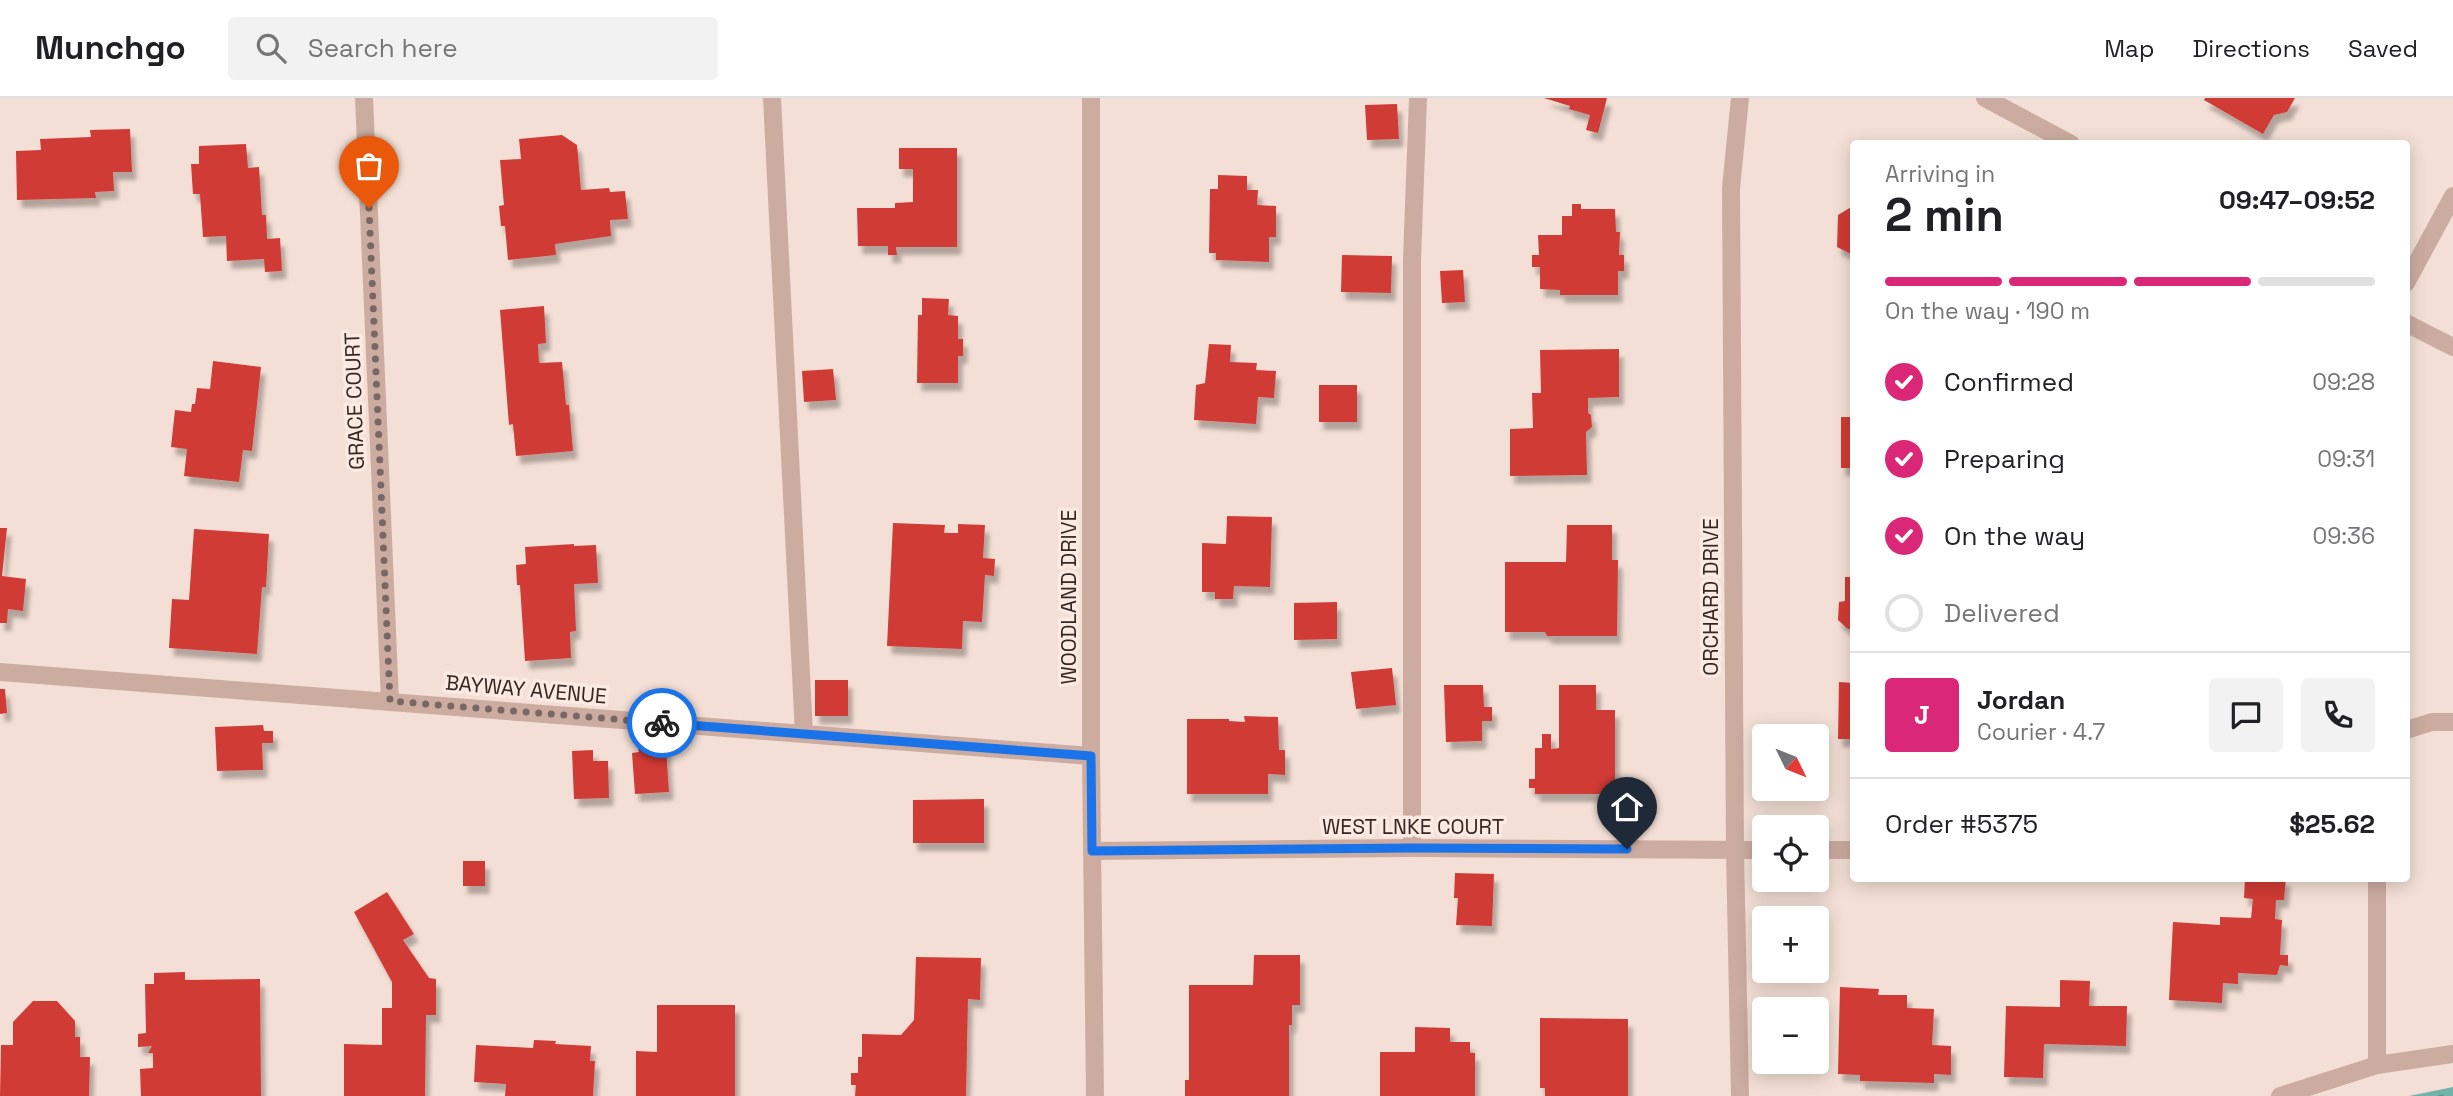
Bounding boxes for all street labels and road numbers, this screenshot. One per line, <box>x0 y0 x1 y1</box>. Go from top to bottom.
street label: GRACE COURT <box>338 332 370 470</box>
street label: WOODLAND DRIVE <box>1055 510 1082 684</box>
street label: ORCHARD DRIVE <box>1697 518 1724 676</box>
street label: BAYWAY AVENUE <box>444 668 608 710</box>
street label: WEST LNKE COURT <box>1322 813 1504 840</box>

